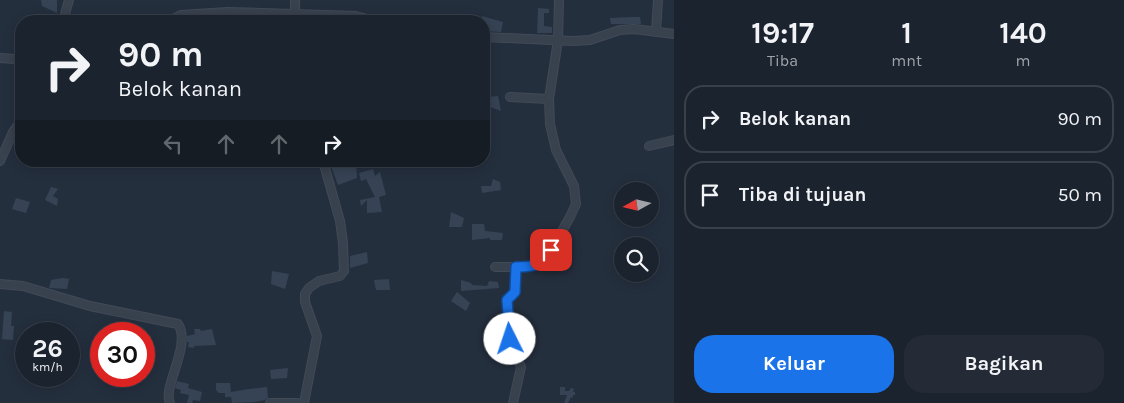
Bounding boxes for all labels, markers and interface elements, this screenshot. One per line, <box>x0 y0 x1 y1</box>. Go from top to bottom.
text: 19:17 <box>751 15 814 51</box>
text: 1 <box>901 15 912 51</box>
text: 140 <box>999 15 1047 51</box>
text: 90 m <box>118 34 204 75</box>
icon: right <box>35 35 100 100</box>
text: Tiba <box>767 51 798 70</box>
text: mnt <box>891 51 922 70</box>
text: m <box>1015 51 1030 70</box>
text: Belok kanan <box>118 76 242 102</box>
icon: right <box>696 105 724 133</box>
text: Belok kanan <box>739 108 851 130</box>
text: 90 m <box>1057 108 1102 130</box>
icon: left <box>159 130 187 158</box>
icon: ahead <box>212 130 240 158</box>
icon: ahead <box>265 130 293 158</box>
icon: right <box>318 130 346 158</box>
icon: arrive <box>696 181 724 209</box>
north arrow <box>614 182 659 228</box>
map controls <box>614 182 659 282</box>
text: Tiba di tujuan <box>739 184 866 206</box>
text: 50 m <box>1058 184 1102 206</box>
pin <box>530 229 572 271</box>
icon: arrive <box>537 236 565 264</box>
button: search <box>614 237 659 282</box>
position arrow <box>483 312 535 364</box>
speed limit sign: 30 <box>90 322 155 387</box>
text: 26 <box>32 334 63 363</box>
button: Keluar <box>694 335 894 393</box>
button: Bagikan <box>904 335 1104 393</box>
text: km/h <box>32 360 63 374</box>

